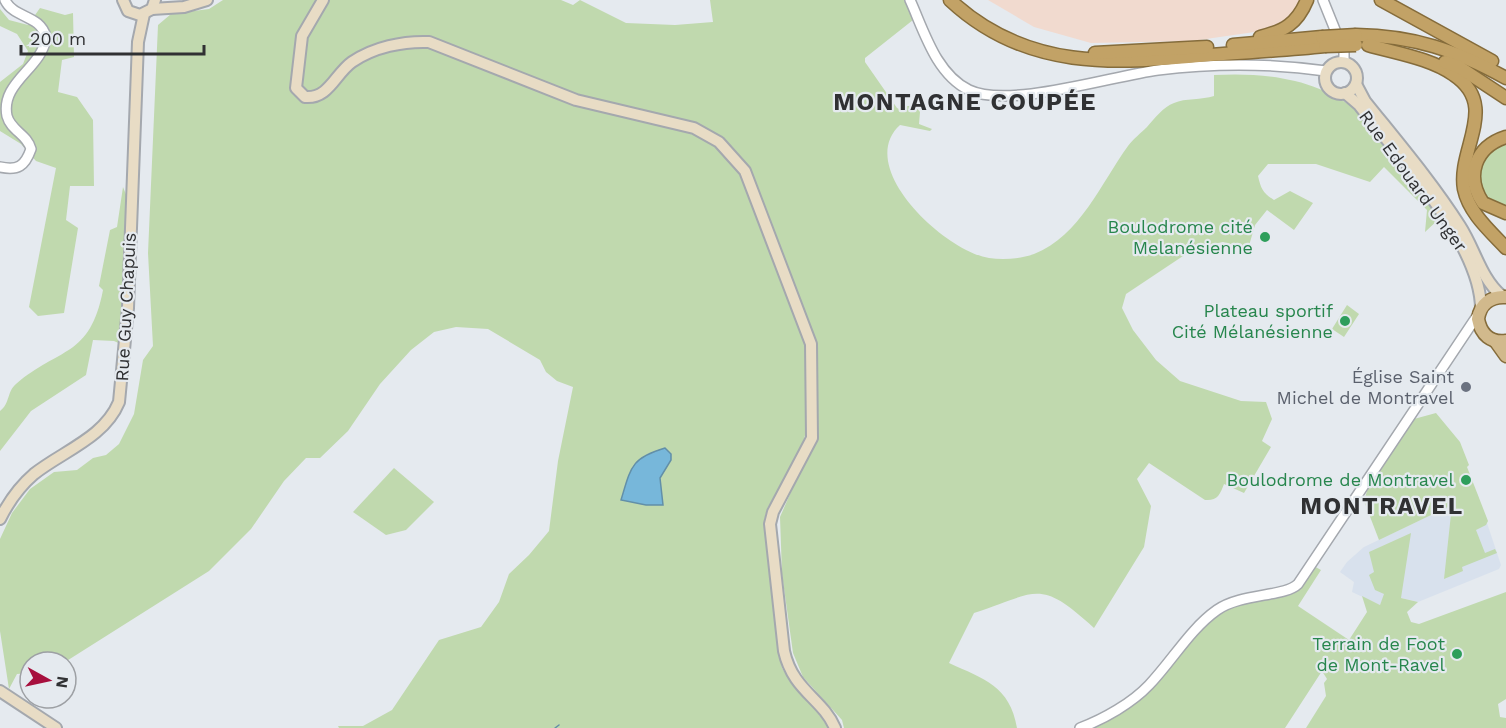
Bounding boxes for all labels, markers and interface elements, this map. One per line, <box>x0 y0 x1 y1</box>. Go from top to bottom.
scale bar <box>21 18 204 56</box>
text: 200 m <box>30 28 86 49</box>
district label: MONTAGNE COUPÉE <box>833 88 1097 116</box>
street label: Rue Edouard Unger <box>1355 106 1472 255</box>
place label: Boulodrome cité Melanésienne <box>1107 216 1253 258</box>
marker: Boulodrome cité Melanésienne <box>1258 230 1272 244</box>
street label: Rue Guy Chapuis <box>111 232 140 382</box>
place label: Plateau sportif Cité Mélanésienne <box>1172 300 1333 342</box>
marker: Plateau sportif Cité Mélanésienne <box>1338 314 1352 328</box>
place label: Église Saint Michel de Montravel <box>1277 366 1454 408</box>
marker: Église Saint Michel de Montravel <box>1459 380 1473 394</box>
place label: Boulodrome de Montravel <box>1227 469 1454 490</box>
marker: Boulodrome de Montravel <box>1459 473 1473 487</box>
district label: MONTRAVEL <box>1300 492 1464 520</box>
place label: Terrain de Foot de Mont-Ravel <box>1312 633 1445 675</box>
marker: Terrain de Foot de Mont-Ravel <box>1450 647 1464 661</box>
north arrow <box>18 650 78 710</box>
text: N <box>52 675 73 689</box>

